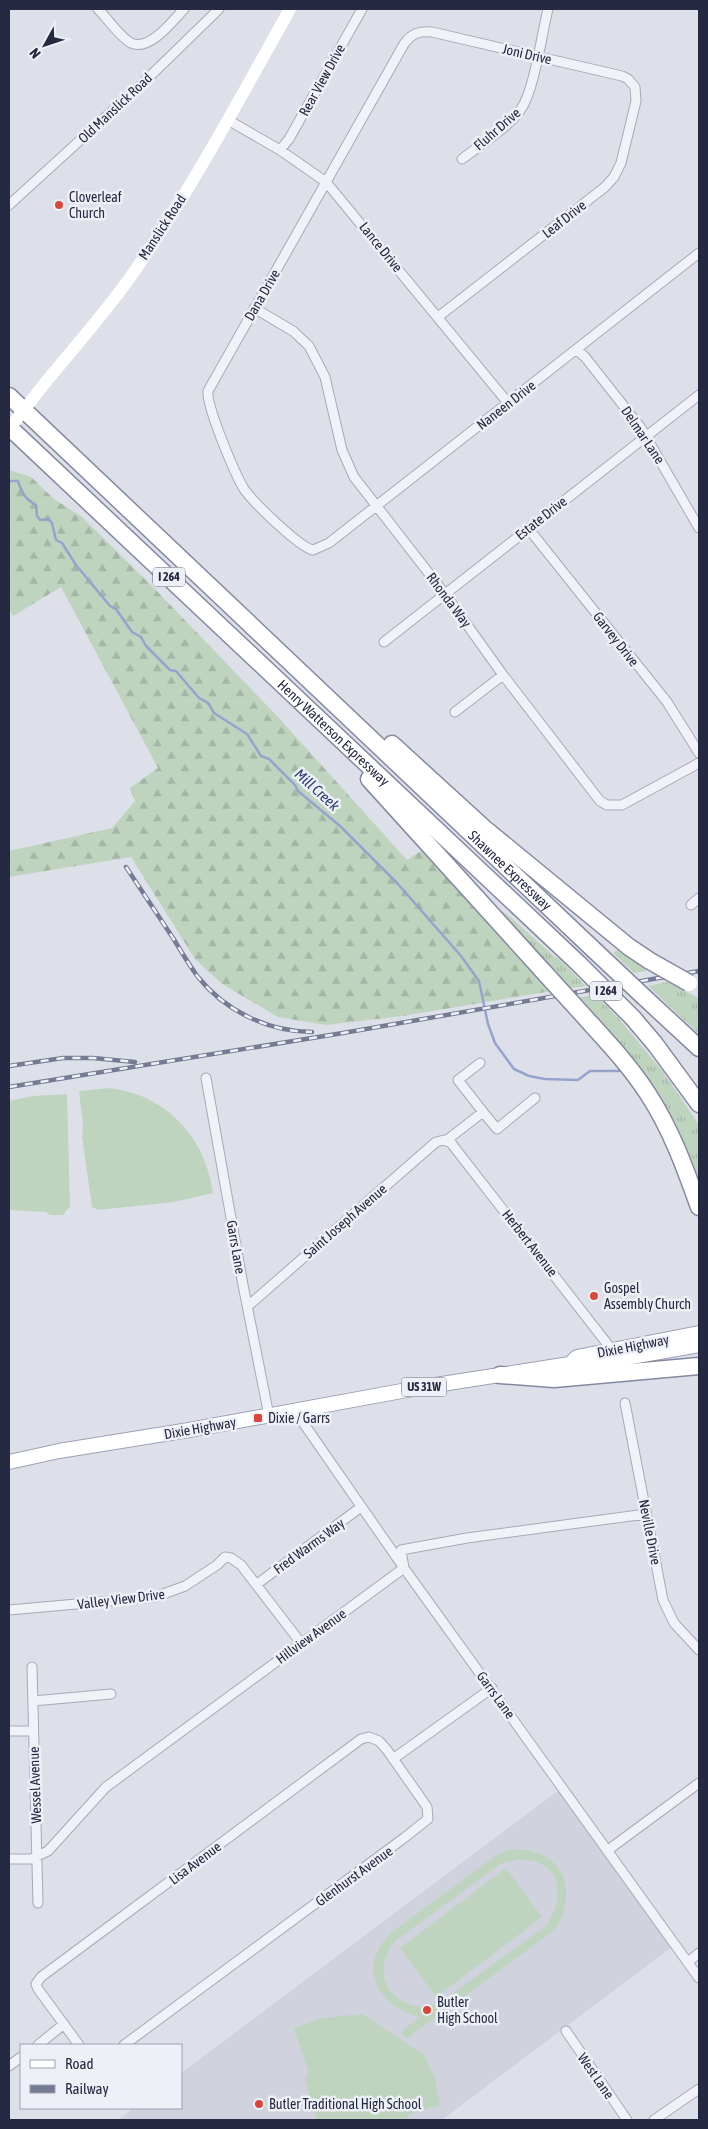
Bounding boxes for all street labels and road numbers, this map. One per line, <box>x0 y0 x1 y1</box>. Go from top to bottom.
street label: Rear View Drive <box>296 41 348 119</box>
street label: Joni Drive <box>501 41 553 67</box>
street label: Old Manslick Road <box>75 70 155 146</box>
street label: Fluhr Drive <box>471 105 523 153</box>
street label: Manslick Road <box>135 191 189 263</box>
street label: Leaf Drive <box>539 197 589 241</box>
street label: Lance Drive <box>356 219 406 275</box>
street label: Dana Drive <box>241 266 283 324</box>
street label: Naneen Drive <box>473 377 539 433</box>
street label: Delmar Lane <box>618 403 668 467</box>
street label: Estate Drive <box>512 493 570 543</box>
road number: I 264 <box>153 568 185 586</box>
street label: Rhonda Way <box>423 570 475 631</box>
street label: Garvey Drive <box>590 609 642 669</box>
street label: Henry Watterson Expressway <box>275 677 393 789</box>
street label: Shawnee Expressway <box>465 827 555 914</box>
road number: I 264 <box>590 981 622 1000</box>
street label: Saint Joseph Avenue <box>300 1181 390 1261</box>
street label: Herbert Avenue <box>499 1206 561 1280</box>
street label: Garrs Lane <box>223 1219 249 1275</box>
street label: Dixie Highway <box>596 1331 671 1361</box>
road number: US 31W <box>402 1378 446 1396</box>
street label: Dixie Highway <box>163 1414 237 1442</box>
street label: Neville Drive <box>636 1498 664 1566</box>
street label: Fred Warms Way <box>270 1515 348 1577</box>
street label: Valley View Drive <box>76 1586 166 1612</box>
street label: Hillview Avenue <box>273 1605 349 1667</box>
street label: Garrs Lane <box>474 1668 518 1722</box>
street label: Wessel Avenue <box>26 1746 44 1824</box>
street label: Lisa Avenue <box>166 1838 224 1888</box>
street label: Glenhurst Avenue <box>312 1843 396 1909</box>
street label: West Lane <box>575 2050 617 2102</box>

